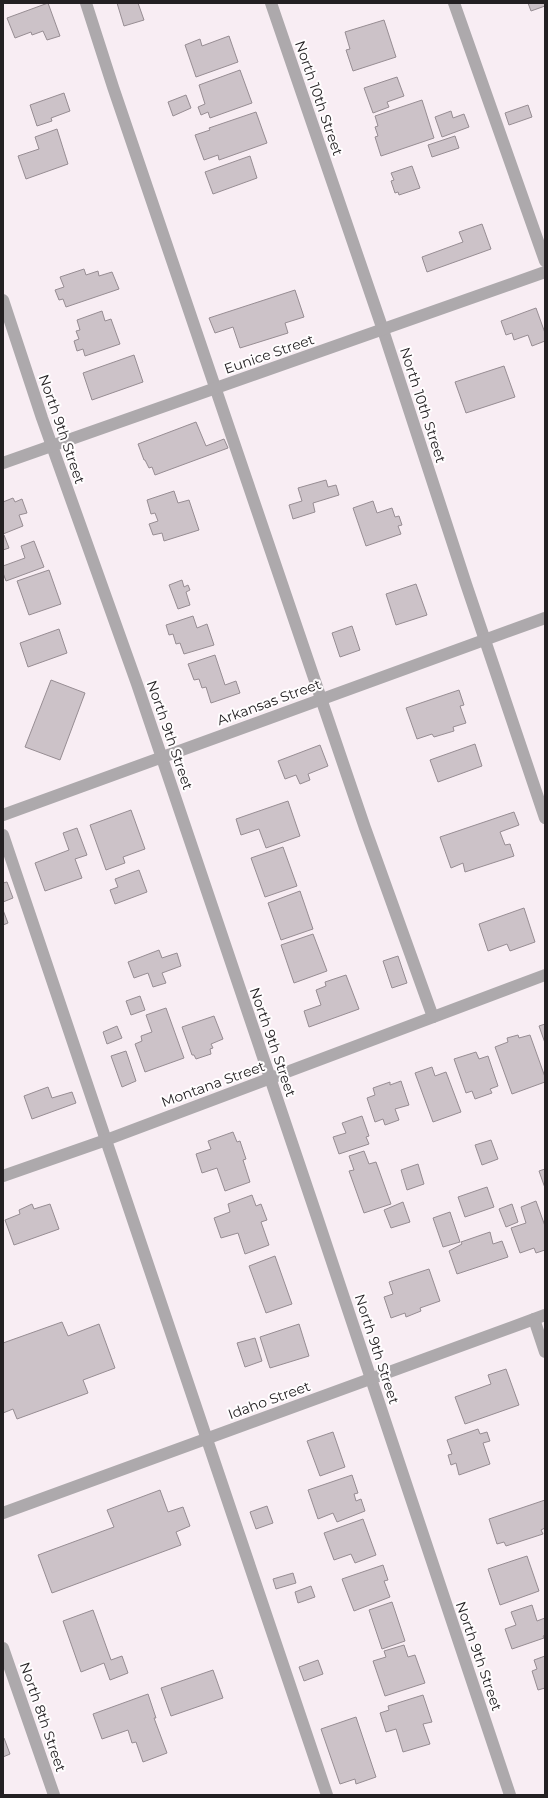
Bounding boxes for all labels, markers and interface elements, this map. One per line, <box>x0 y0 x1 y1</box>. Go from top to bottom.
street label: North 10th Street <box>291 38 347 158</box>
street label: Eunice Street <box>222 330 317 378</box>
street label: North 10th Street <box>396 345 450 465</box>
street label: North 9th Street <box>35 372 89 486</box>
street label: Arkansas Street <box>215 675 324 729</box>
street label: North 9th Street <box>143 678 197 792</box>
street label: North 9th Street <box>246 985 300 1099</box>
street label: Montana Street <box>159 1057 268 1111</box>
street label: North 9th Street <box>351 1292 403 1407</box>
street label: Idaho Street <box>225 1377 313 1423</box>
street label: North 9th Street <box>452 1599 506 1713</box>
street label: North 8th Street <box>16 1660 70 1775</box>

